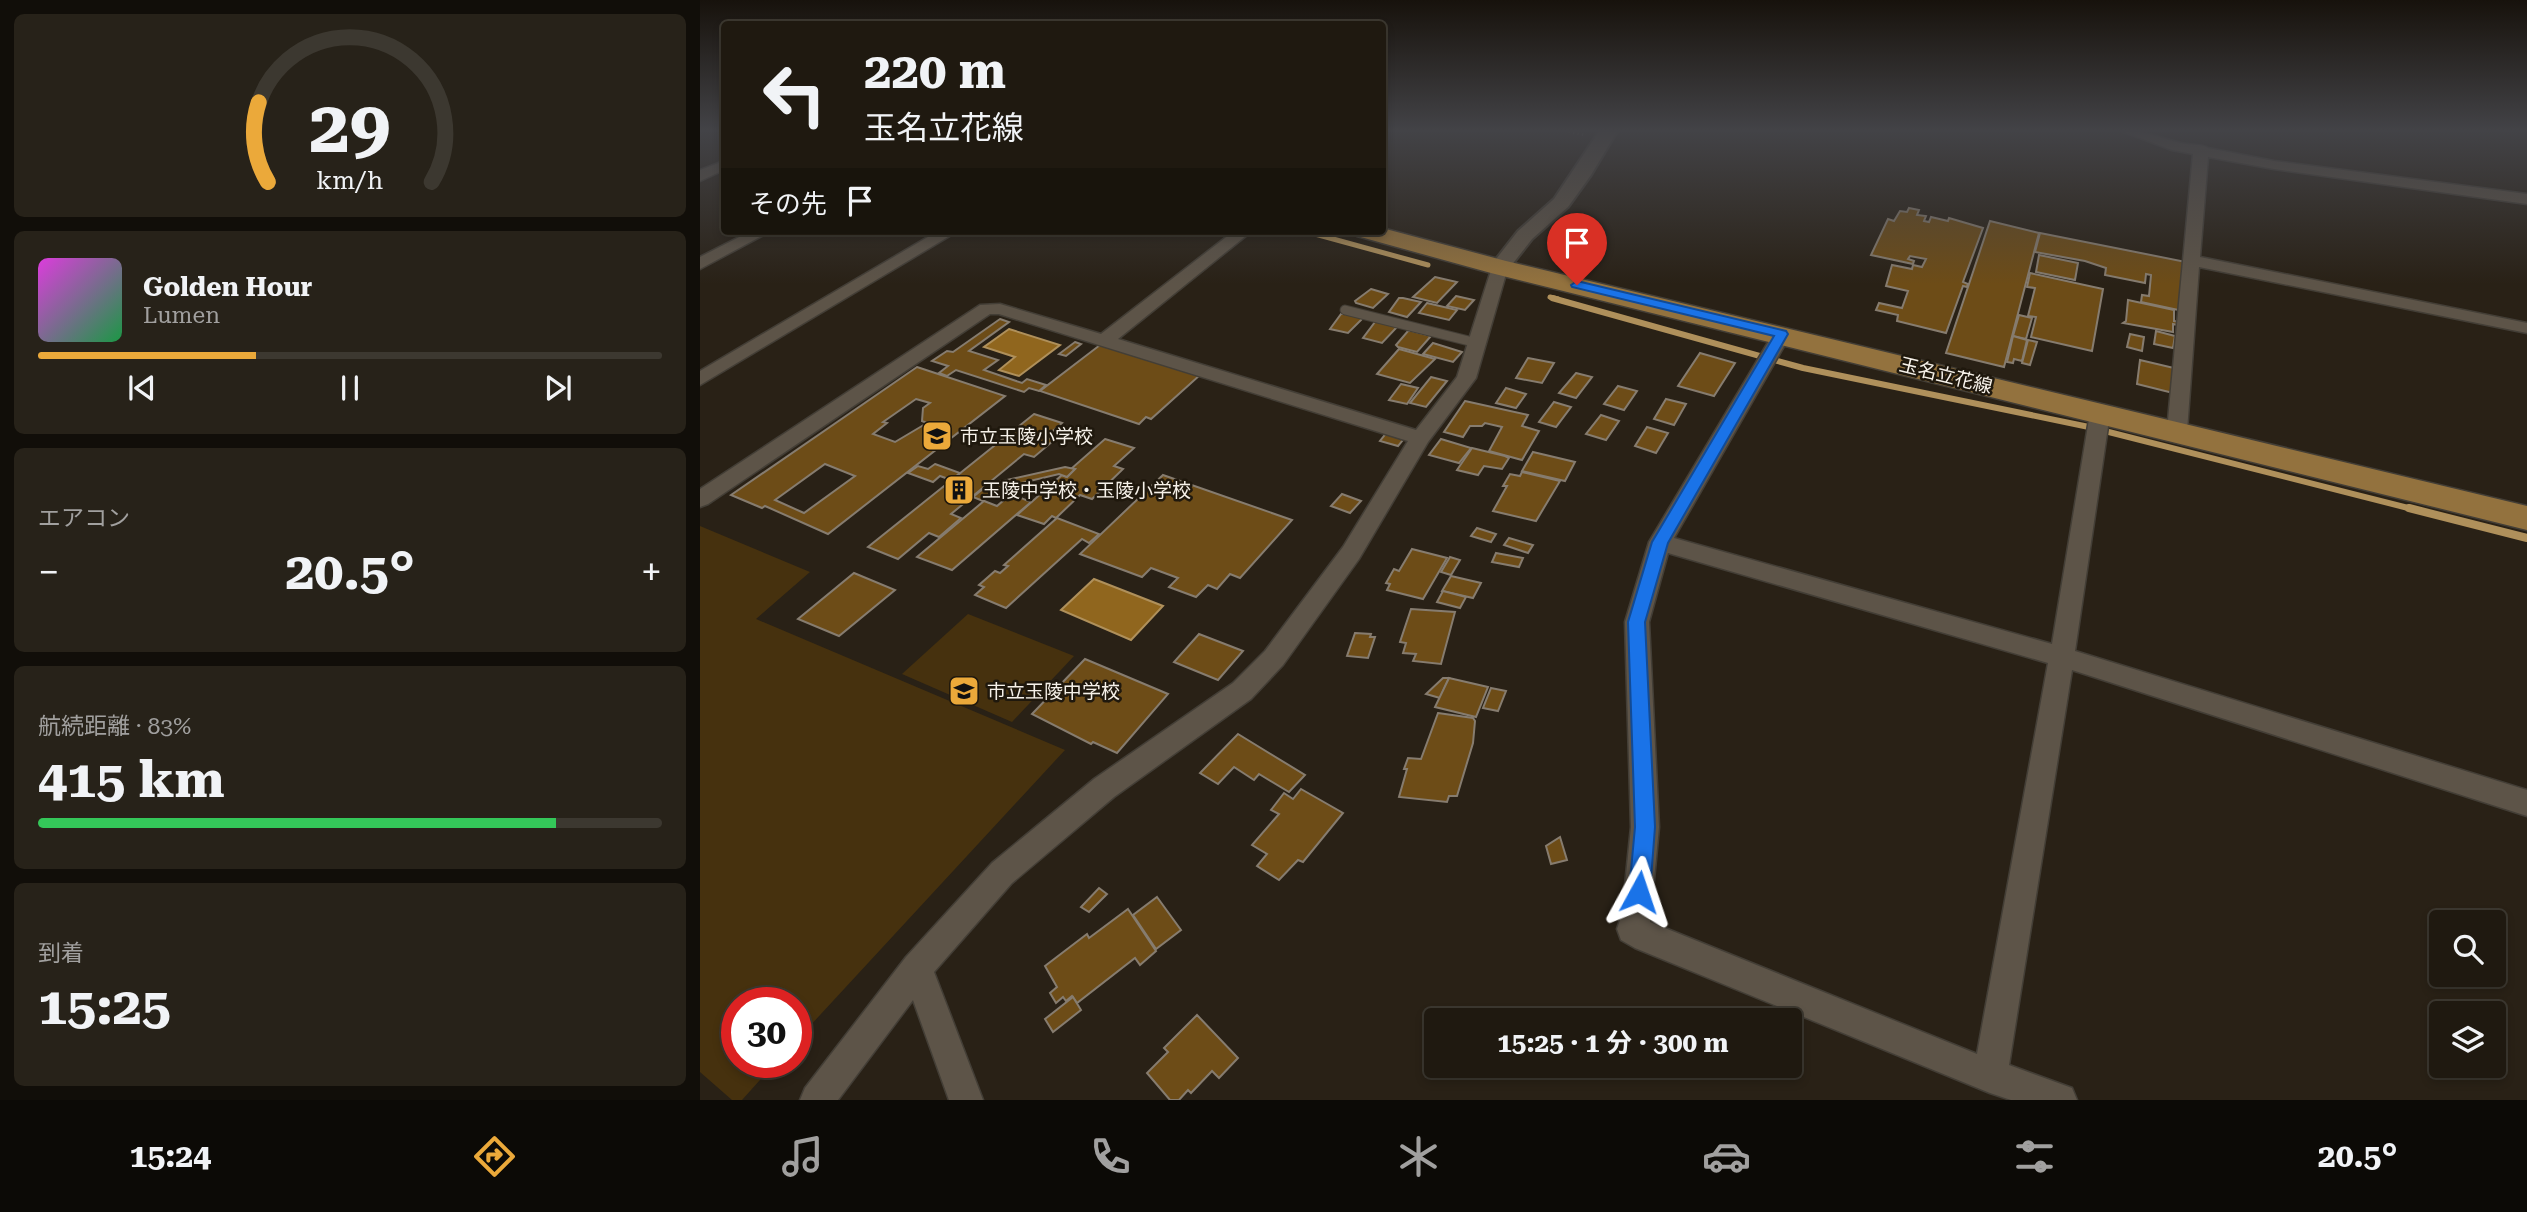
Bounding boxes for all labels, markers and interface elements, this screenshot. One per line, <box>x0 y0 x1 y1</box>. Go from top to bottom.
text: 220 m <box>864 43 1006 100</box>
icon: left <box>749 49 840 140</box>
text: 29 <box>309 85 391 170</box>
text: 玉名立花線 <box>864 109 1024 147</box>
text: km/h <box>317 165 383 194</box>
icon: arrive <box>841 182 879 220</box>
text: その先 <box>749 189 827 219</box>
pin <box>1547 213 1607 285</box>
icon: arrive <box>1558 224 1596 262</box>
text: Golden Hour <box>143 272 312 302</box>
text: Lumen <box>143 302 220 329</box>
street label: 玉名立花線 <box>1897 353 1995 398</box>
icon: previous <box>123 369 161 407</box>
icon: pause <box>331 369 369 407</box>
icon: next <box>539 369 577 407</box>
school or university icon: 市立玉陵小学校 <box>920 419 954 453</box>
place label: 市立玉陵小学校 <box>960 425 1093 448</box>
building icon: 玉陵中学校・玉陵小学校 <box>942 473 976 507</box>
place label: 玉陵中学校・玉陵小学校 <box>982 479 1191 502</box>
text: エアコン <box>38 505 130 532</box>
text: 20.5° <box>285 541 415 602</box>
text: − <box>38 550 59 594</box>
text: + <box>641 550 662 594</box>
school or university icon: 市立玉陵中学校 <box>947 674 981 708</box>
place label: 市立玉陵中学校 <box>987 680 1120 703</box>
text: 航続距離 · 83% <box>38 713 191 740</box>
text: 415 km <box>38 749 225 810</box>
position arrow <box>1602 855 1676 929</box>
map controls <box>2429 910 2506 1078</box>
button: search <box>2429 910 2506 987</box>
text: 到着 <box>38 940 84 967</box>
text: 15:25 <box>38 976 171 1037</box>
speed limit sign: 30 <box>721 987 812 1078</box>
button: layers <box>2429 1001 2506 1078</box>
text: 15:25 · 1 分 · 300 m <box>1497 1028 1729 1058</box>
icon: directions <box>470 1132 519 1181</box>
icon: music <box>778 1132 827 1181</box>
icon: phone <box>1086 1132 1135 1181</box>
icon: climate <box>1394 1132 1443 1181</box>
icon: car <box>1702 1132 1751 1181</box>
icon: filters <box>2010 1132 2059 1181</box>
text: 15:24 <box>129 1137 211 1175</box>
text: 20.5° <box>2318 1137 2397 1175</box>

